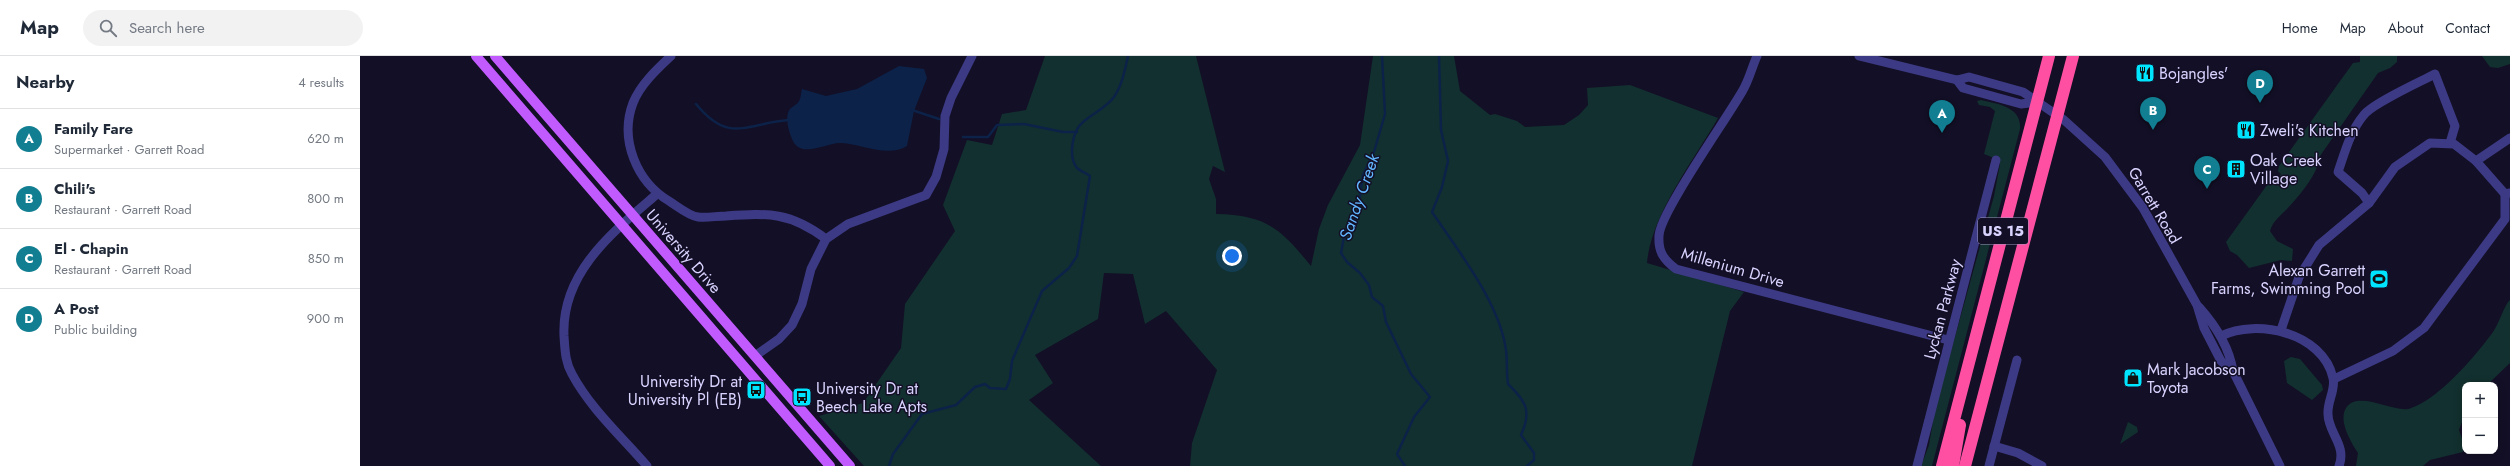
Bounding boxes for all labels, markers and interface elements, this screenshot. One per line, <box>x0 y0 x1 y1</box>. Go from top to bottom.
search box <box>83 10 363 46</box>
text: Map <box>20 14 59 41</box>
icon: search <box>97 17 119 39</box>
text: Search here <box>129 17 205 39</box>
text: Home <box>2282 18 2318 38</box>
text: Map <box>2340 18 2366 38</box>
text: About <box>2388 18 2423 38</box>
text: Contact <box>2445 18 2490 38</box>
restaurant icon: Bojangles' <box>2134 62 2156 84</box>
place label: Bojangles' <box>2159 62 2228 85</box>
text: Nearby <box>16 70 74 94</box>
pin: D <box>2247 70 2273 103</box>
text: 4 results <box>298 73 344 92</box>
pin: B <box>2140 97 2166 130</box>
pin: A <box>1929 100 1955 133</box>
text: Family Fare <box>54 118 133 140</box>
restaurant icon: Zweli's Kitchen <box>2235 119 2257 141</box>
place label: Zweli's Kitchen <box>2260 119 2359 142</box>
text: A <box>24 129 34 148</box>
text: 620 m <box>307 129 344 148</box>
text: Supermarket · Garrett Road <box>54 140 204 159</box>
place label: Oak Creek Village <box>2250 149 2323 190</box>
water label: Sandy Creek <box>1333 150 1385 243</box>
pin: C <box>2194 156 2220 189</box>
building icon: Oak Creek Village <box>2225 158 2247 180</box>
street label: Garrett Road <box>2123 162 2187 248</box>
text: Chili's <box>54 178 95 200</box>
text: B <box>25 189 33 208</box>
text: 800 m <box>307 189 344 208</box>
text: Restaurant · Garrett Road <box>54 200 192 219</box>
street label: University Drive <box>641 204 727 298</box>
road number: US 15 <box>1978 218 2028 244</box>
text: El - Chapin <box>54 238 129 260</box>
street label: Millenium Drive <box>1678 242 1787 293</box>
your location <box>1222 246 1242 266</box>
text: C <box>24 249 34 268</box>
text: 850 m <box>308 249 344 268</box>
street label: Lyckan Parkway <box>1918 255 1967 362</box>
place label: Alexan Garrett Farms, Swimming Pool <box>2211 259 2365 300</box>
text: Restaurant · Garrett Road <box>54 260 192 279</box>
sports icon: Alexan Garrett Farms, Swimming Pool <box>2368 268 2390 290</box>
text: A Post <box>54 298 99 320</box>
text: D <box>24 309 34 328</box>
text: 900 m <box>307 309 344 328</box>
text: Public building <box>54 320 137 339</box>
place label: Mark Jacobson Toyota <box>2147 358 2246 399</box>
shop icon: Mark Jacobson Toyota <box>2122 367 2144 389</box>
place label: University Dr at University Pl (EB) <box>628 370 742 411</box>
place label: University Dr at Beech Lake Apts <box>816 377 927 418</box>
bus stop icon: University Dr at University Pl (EB) <box>745 379 767 401</box>
map controls <box>2462 382 2498 454</box>
button: + <box>2462 382 2498 418</box>
bus stop icon: University Dr at Beech Lake Apts <box>791 386 813 408</box>
button: − <box>2462 418 2498 454</box>

